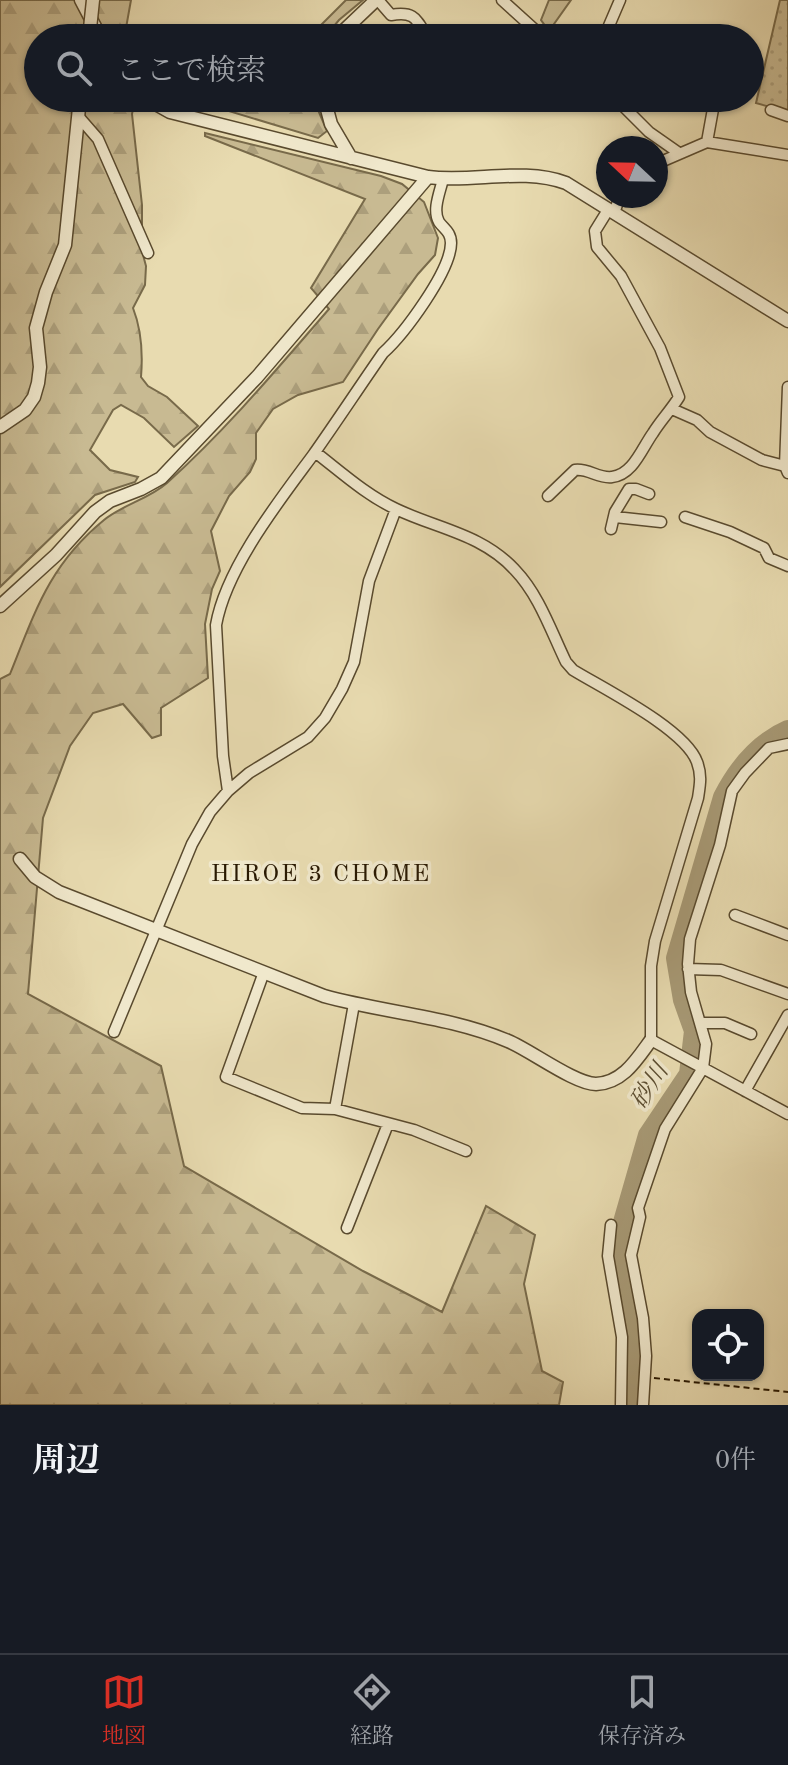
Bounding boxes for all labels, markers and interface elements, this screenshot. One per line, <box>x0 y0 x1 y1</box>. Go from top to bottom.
search box <box>24 24 764 112</box>
icon: search <box>52 46 96 90</box>
text: ここで検索 <box>116 57 266 87</box>
north arrow <box>596 136 668 208</box>
district label: HIROE 3 CHOME <box>211 863 431 887</box>
water label: 砂川 <box>625 1056 675 1114</box>
map controls <box>692 1309 764 1381</box>
button: locate <box>692 1309 764 1381</box>
text: 周辺 <box>32 1445 100 1479</box>
text: 0件 <box>715 1448 756 1474</box>
tab: 地図 <box>102 1670 146 1751</box>
tab: 経路 <box>350 1670 394 1751</box>
tab: 保存済み <box>598 1670 686 1751</box>

